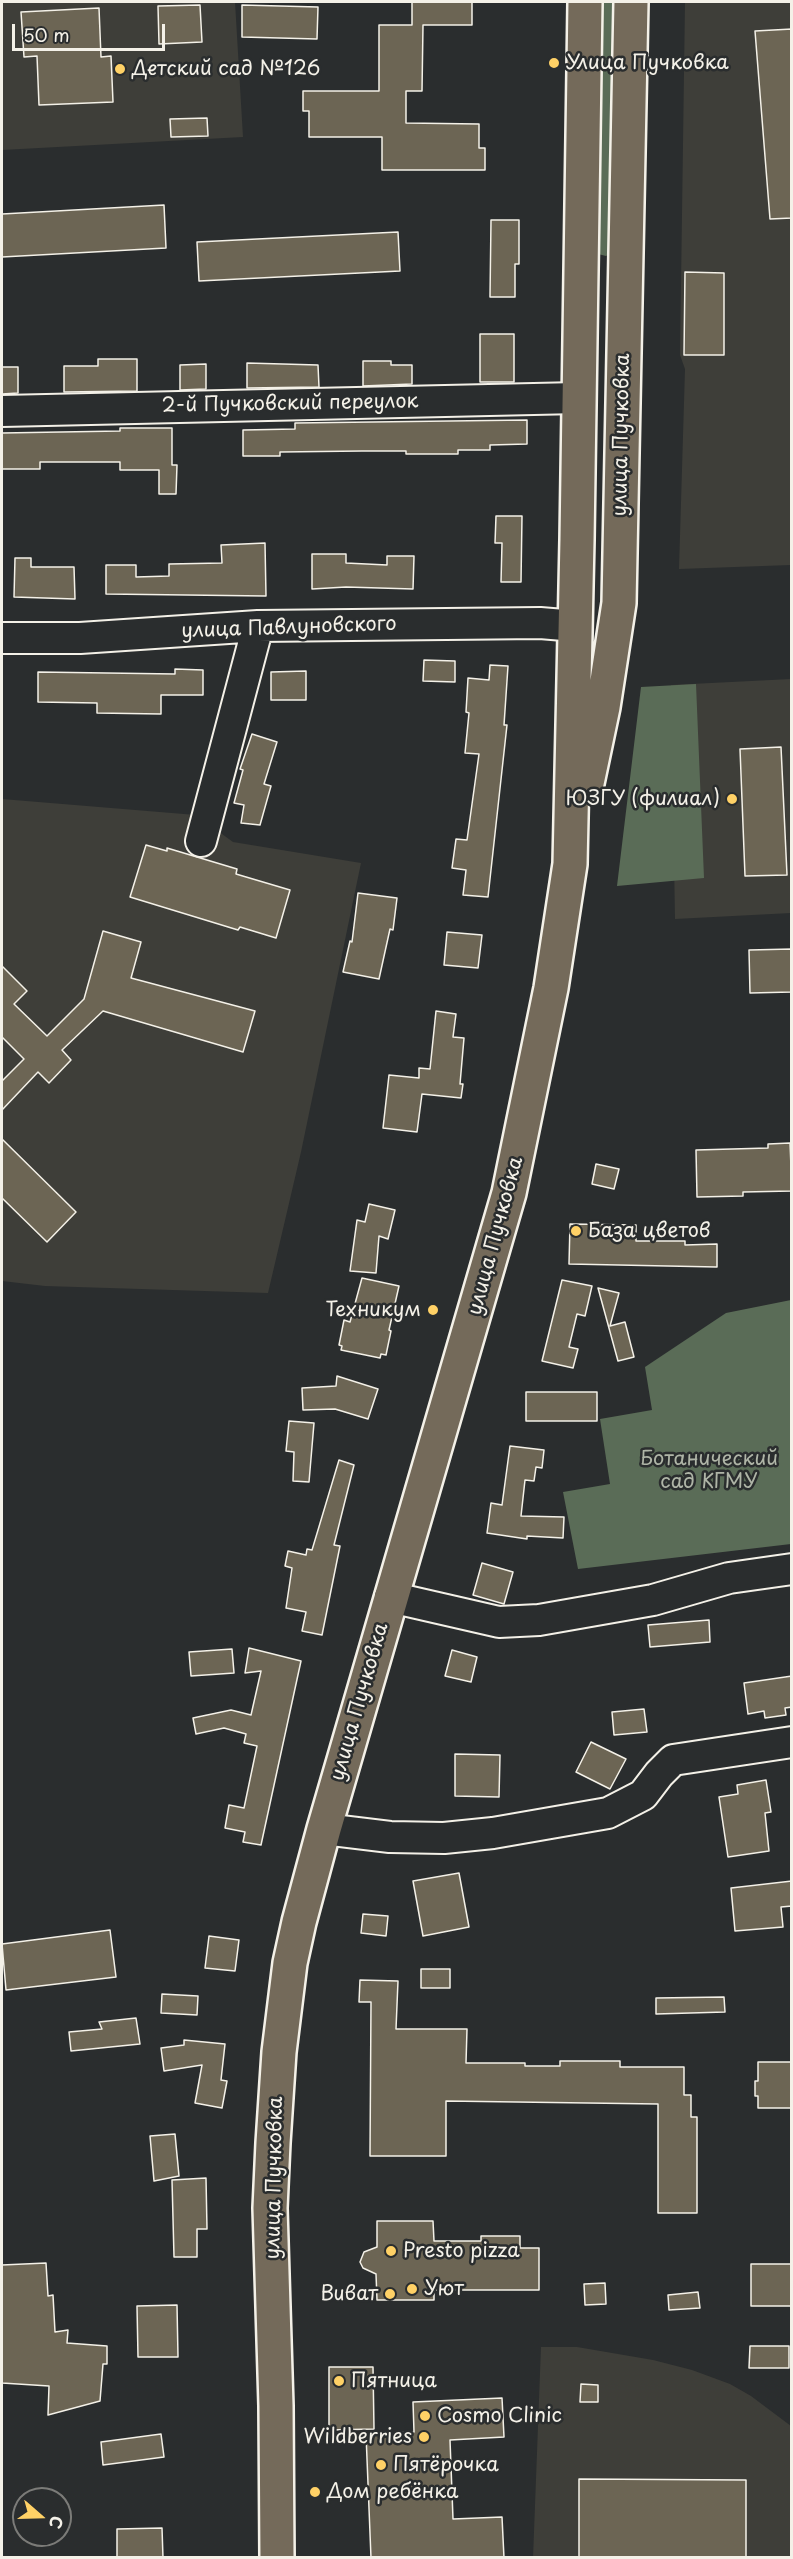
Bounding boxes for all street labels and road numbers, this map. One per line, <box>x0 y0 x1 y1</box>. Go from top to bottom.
street label: улица Пучковка <box>609 353 635 517</box>
street label: 2-й Пучковский переулок <box>162 390 418 418</box>
street label: улица Павлуновского <box>181 612 397 644</box>
street label: улица Пучковка <box>463 1154 529 1318</box>
street label: улица Пучковка <box>326 1620 394 1784</box>
street label: улица Пучковка <box>262 2096 288 2260</box>

